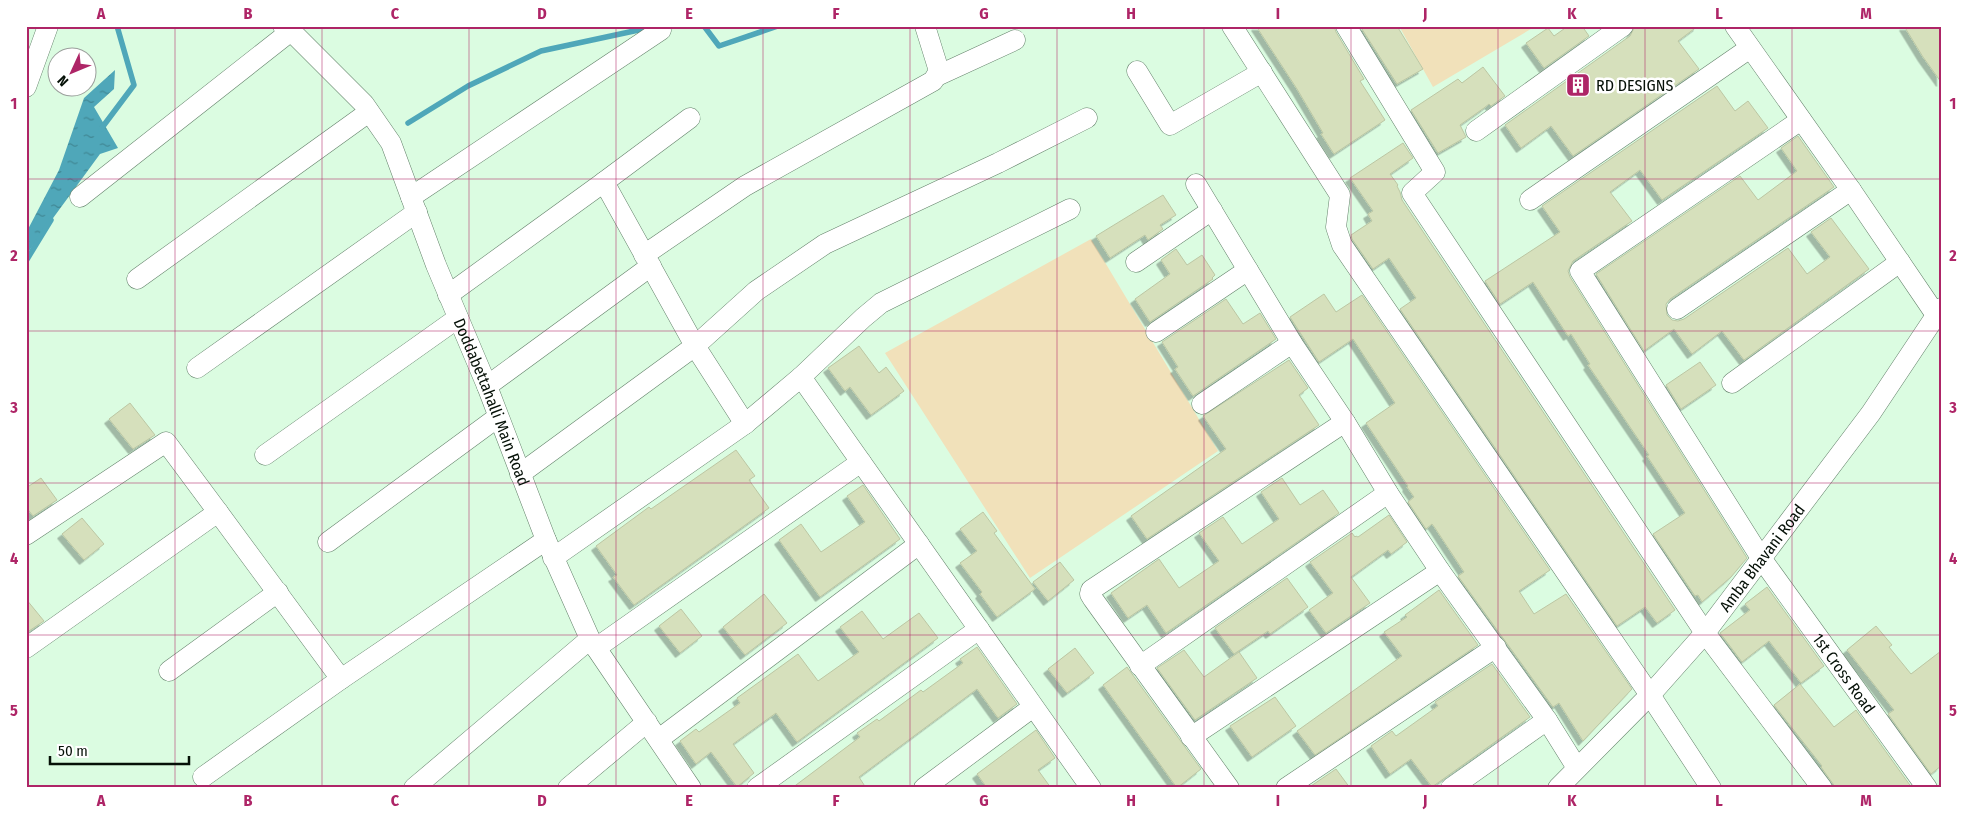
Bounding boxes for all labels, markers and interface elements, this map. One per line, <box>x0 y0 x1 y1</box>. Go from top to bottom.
text: A <box>96 4 106 23</box>
text: B <box>244 4 253 23</box>
text: C <box>391 4 400 23</box>
text: D <box>537 4 547 23</box>
text: E <box>685 4 693 23</box>
text: F <box>832 4 840 23</box>
text: G <box>979 4 989 23</box>
text: H <box>1126 4 1136 23</box>
text: I <box>1276 4 1280 23</box>
text: J <box>1422 4 1427 23</box>
text: K <box>1567 4 1577 23</box>
text: L <box>1715 4 1723 23</box>
text: M <box>1860 4 1872 23</box>
north arrow <box>48 48 98 98</box>
text: N <box>54 72 72 90</box>
building icon: RD DESIGNS <box>1565 72 1591 98</box>
place label: RD DESIGNS <box>1596 76 1673 95</box>
text: 1 <box>11 94 17 113</box>
text: 1 <box>1950 94 1956 113</box>
text: 2 <box>9 246 18 265</box>
text: 2 <box>1948 246 1957 265</box>
street label: Doddabettahalli Main Road <box>450 316 533 488</box>
text: 3 <box>9 398 18 417</box>
text: 3 <box>1948 398 1957 417</box>
street label: Amba Bhavani Road <box>1716 501 1809 616</box>
text: 4 <box>10 549 18 568</box>
text: 4 <box>1949 549 1957 568</box>
street label: 1st Cross Road <box>1808 630 1879 717</box>
text: 5 <box>10 701 18 720</box>
text: 5 <box>1949 701 1957 720</box>
scale bar <box>50 734 189 766</box>
text: 50 m <box>58 742 88 760</box>
text: A <box>96 791 106 810</box>
text: B <box>244 791 253 810</box>
text: C <box>391 791 400 810</box>
text: D <box>537 791 547 810</box>
text: E <box>685 791 693 810</box>
text: F <box>832 791 840 810</box>
text: G <box>979 791 989 810</box>
text: H <box>1126 791 1136 810</box>
text: I <box>1276 791 1280 810</box>
text: J <box>1422 791 1427 810</box>
text: K <box>1567 791 1577 810</box>
text: L <box>1715 791 1723 810</box>
text: M <box>1860 791 1872 810</box>

